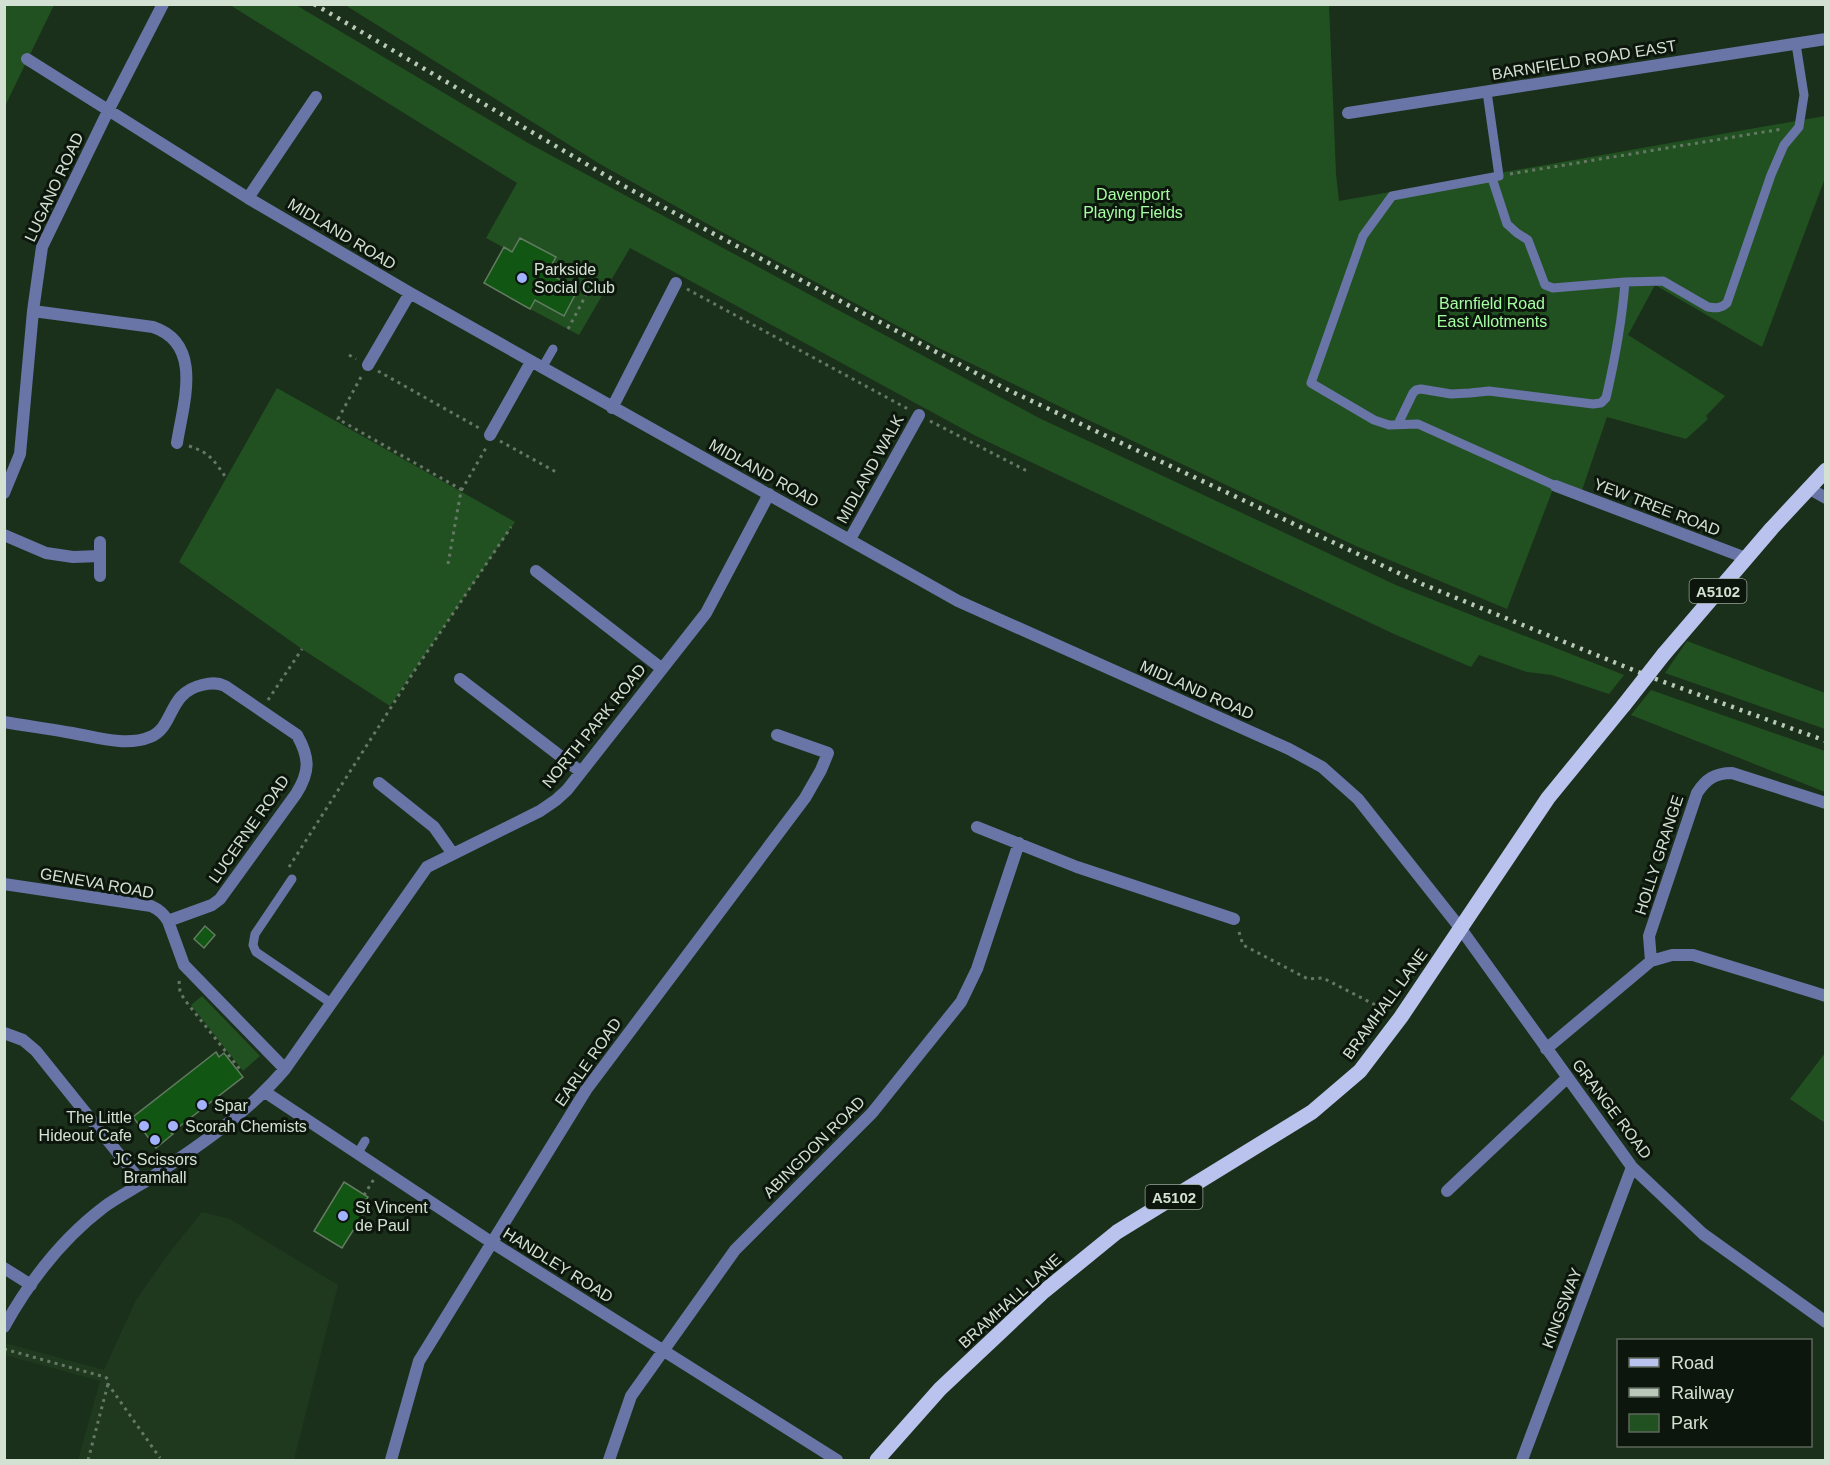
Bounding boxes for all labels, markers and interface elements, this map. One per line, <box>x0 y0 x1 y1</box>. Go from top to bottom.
street label: BARNFIELD ROAD EAST <box>1490 37 1678 83</box>
street label: LUGANO ROAD <box>21 130 87 244</box>
park label: Davenport Playing Fields <box>1083 186 1183 221</box>
street label: MIDLAND ROAD <box>285 195 399 273</box>
place label: Parkside Social Club <box>534 261 615 296</box>
marker: Parkside Social Club <box>515 271 529 285</box>
park label: Barnfield Road East Allotments <box>1437 295 1547 330</box>
street label: MIDLAND WALK <box>833 412 907 526</box>
street label: MIDLAND ROAD <box>706 436 822 510</box>
street label: YEW TREE ROAD <box>1591 475 1723 539</box>
road number: A5102 <box>1690 579 1746 603</box>
street label: MIDLAND ROAD <box>1138 657 1256 723</box>
street label: NORTH PARK ROAD <box>539 661 649 791</box>
street label: LUCERNE ROAD <box>206 772 292 886</box>
street label: HOLLY GRANGE <box>1632 793 1686 917</box>
street label: GENEVA ROAD <box>39 865 155 901</box>
street label: BRAMHALL LANE <box>1339 946 1431 1062</box>
street label: EARLE ROAD <box>551 1015 625 1109</box>
street label: GRANGE ROAD <box>1569 1056 1655 1162</box>
street label: ABINGDON ROAD <box>760 1093 868 1201</box>
place label: Spar <box>214 1097 248 1114</box>
marker: Spar <box>195 1098 209 1112</box>
place label: The Little Hideout Cafe <box>39 1109 132 1144</box>
place label: Scorah Chemists <box>185 1118 307 1135</box>
marker: The Little Hideout Cafe <box>137 1119 151 1133</box>
marker: Scorah Chemists <box>166 1119 180 1133</box>
marker: JC Scissors Bramhall <box>148 1133 162 1147</box>
place label: JC Scissors Bramhall <box>113 1151 197 1186</box>
road number: A5102 <box>1146 1185 1202 1209</box>
place label: St Vincent de Paul <box>355 1199 428 1234</box>
marker: St Vincent de Paul <box>336 1209 350 1223</box>
street label: HANDLEY ROAD <box>500 1224 616 1306</box>
street label: BRAMHALL LANE <box>955 1251 1065 1351</box>
street label: KINGSWAY <box>1539 1265 1585 1350</box>
legend <box>1617 1339 1812 1447</box>
text: Road <box>1671 1353 1714 1373</box>
text: Railway <box>1671 1383 1734 1403</box>
text: Park <box>1671 1413 1709 1433</box>

